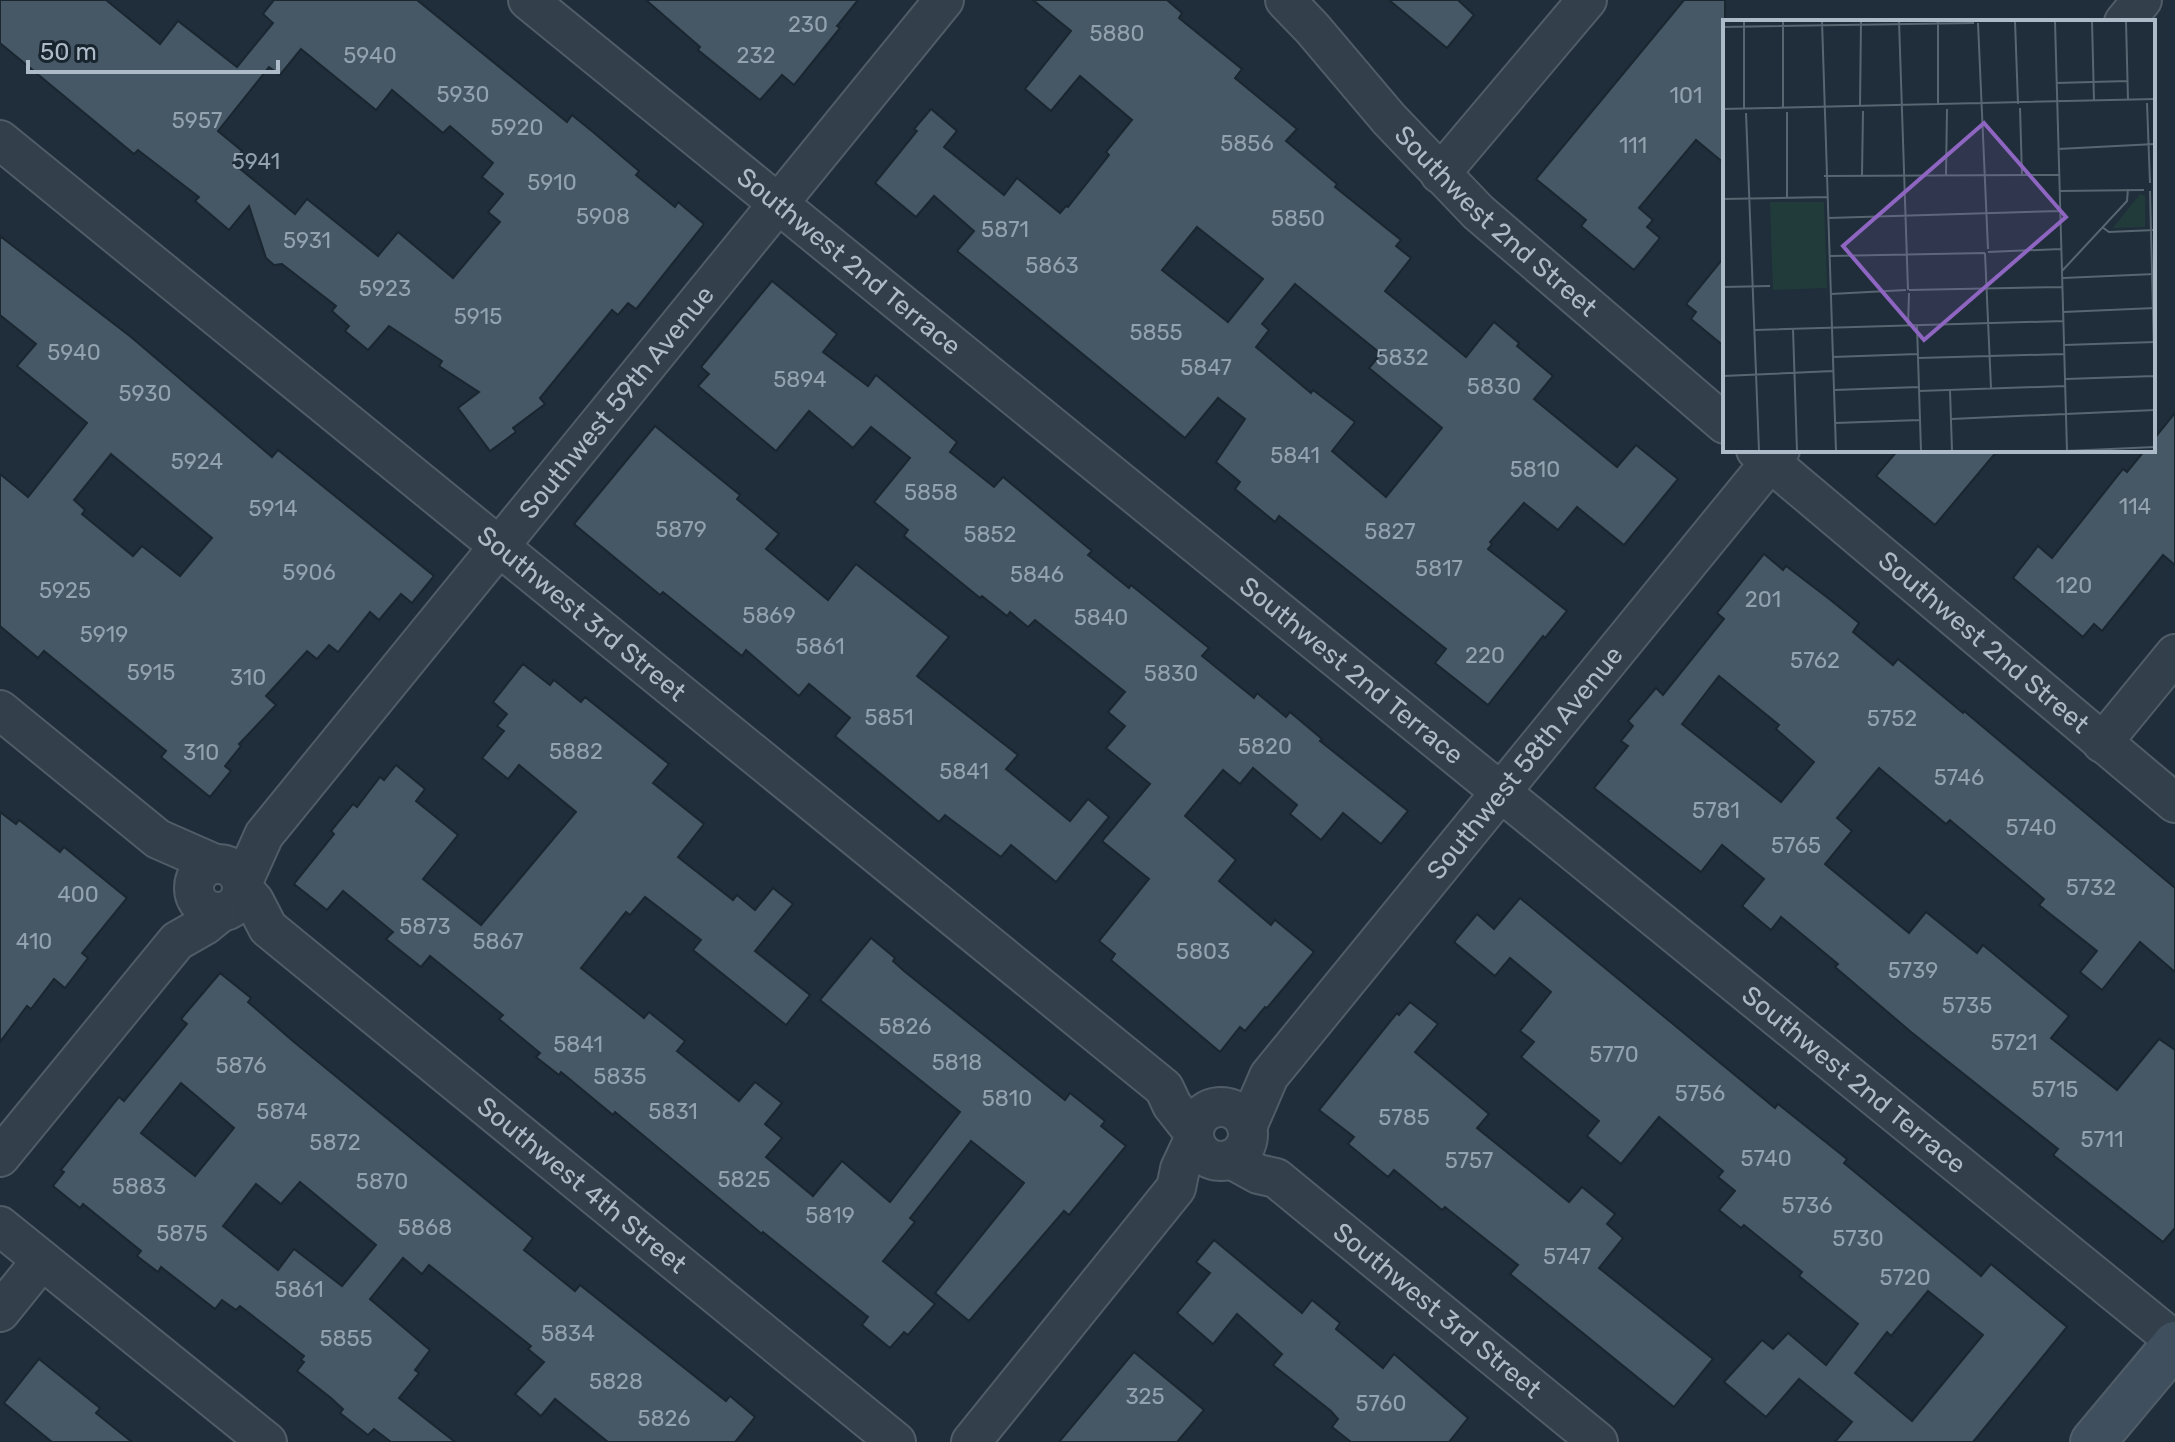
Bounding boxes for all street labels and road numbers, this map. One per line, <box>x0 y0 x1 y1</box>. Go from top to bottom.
street label: Southwest 2nd Street <box>1388 119 1603 323</box>
street label: Southwest 2nd Terrace <box>731 161 967 362</box>
street label: Southwest 59th Avenue <box>513 279 720 525</box>
street label: Southwest 3rd Street <box>471 520 692 708</box>
street label: Southwest 2nd Street <box>1872 545 2095 739</box>
street label: Southwest 2nd Terrace <box>1233 570 1470 771</box>
street label: Southwest 58th Avenue <box>1420 640 1629 886</box>
street label: Southwest 2nd Terrace <box>1736 979 1972 1180</box>
street label: Southwest 4th Street <box>471 1090 693 1280</box>
street label: Southwest 3rd Street <box>1327 1216 1548 1405</box>

